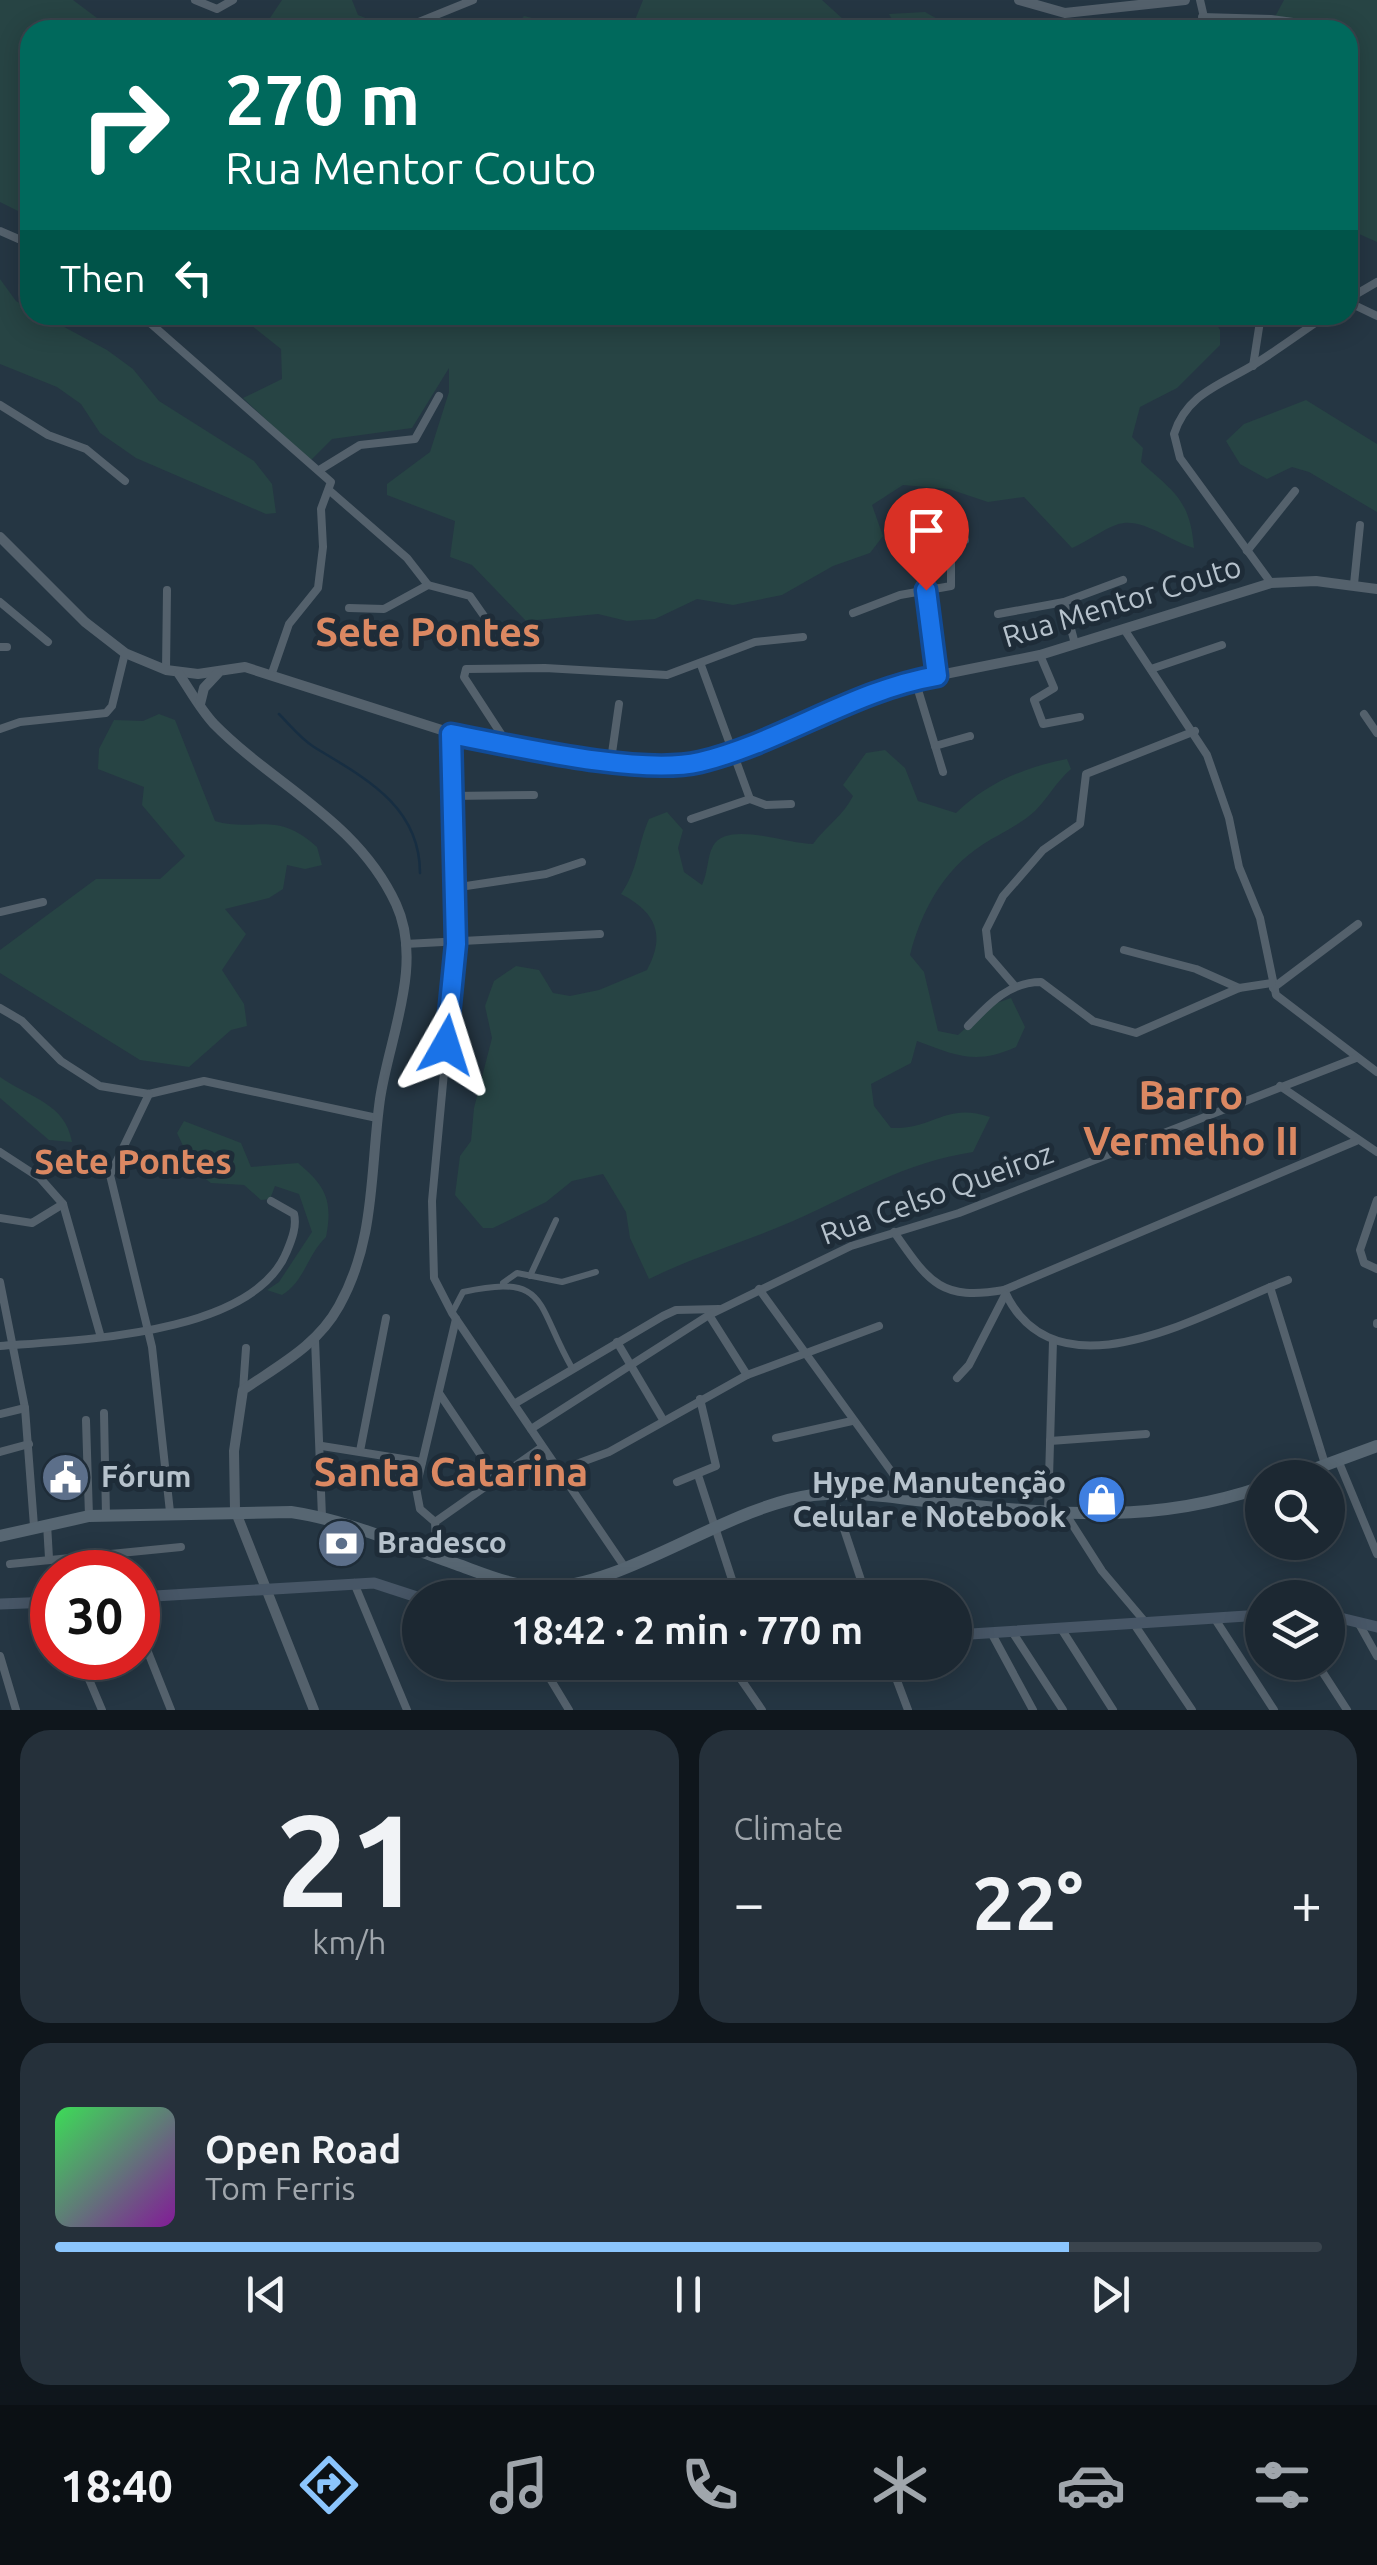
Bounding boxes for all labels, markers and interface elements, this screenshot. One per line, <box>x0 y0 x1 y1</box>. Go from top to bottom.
icon: right <box>60 60 190 190</box>
text: 270 m <box>225 60 420 138</box>
text: Rua Mentor Couto <box>225 142 597 193</box>
icon: left <box>166 250 221 305</box>
text: Then <box>60 257 146 299</box>
pin <box>884 488 969 591</box>
icon: arrive <box>899 503 954 558</box>
street label: Rua Mentor Couto <box>998 549 1245 654</box>
district label: Sete Pontes <box>315 609 541 654</box>
position arrow <box>394 993 498 1097</box>
district label: Barro Vermelho II <box>1083 1072 1299 1163</box>
street label: Rua Celso Queiroz <box>816 1135 1058 1251</box>
district label: Sete Pontes <box>34 1141 232 1181</box>
district label: Santa Catarina <box>314 1449 588 1494</box>
public building icon: Fórum <box>40 1451 92 1503</box>
place label: Fórum <box>101 1459 191 1493</box>
map controls <box>1245 1460 1345 1680</box>
button: search <box>1245 1460 1345 1560</box>
place label: Hype Manutenção Celular e Notebook <box>793 1465 1066 1533</box>
shop icon: Hype Manutenção Celular e Notebook <box>1075 1474 1127 1526</box>
bank icon: Bradesco <box>316 1517 368 1569</box>
place label: Bradesco <box>377 1525 507 1559</box>
speed limit sign: 30 <box>30 1550 160 1680</box>
button: layers <box>1245 1580 1345 1680</box>
text: 18:42 · 2 min · 770 m <box>511 1609 863 1651</box>
text: 21 <box>276 1786 423 1932</box>
text: Climate <box>734 1810 844 1846</box>
text: 22° <box>972 1860 1083 1944</box>
text: − <box>734 1872 765 1933</box>
text: + <box>1291 1872 1322 1933</box>
text: km/h <box>312 1924 386 1960</box>
text: Open Road <box>205 2128 401 2170</box>
text: Tom Ferris <box>205 2170 355 2206</box>
icon: previous <box>239 2267 294 2322</box>
icon: pause <box>661 2267 716 2322</box>
icon: next <box>1083 2267 1138 2322</box>
icon: directions <box>294 2450 364 2520</box>
icon: music <box>484 2450 554 2520</box>
icon: phone <box>675 2450 745 2520</box>
icon: climate <box>865 2450 935 2520</box>
icon: car <box>1056 2450 1126 2520</box>
icon: filters <box>1247 2450 1317 2520</box>
text: 18:40 <box>60 2460 173 2511</box>

